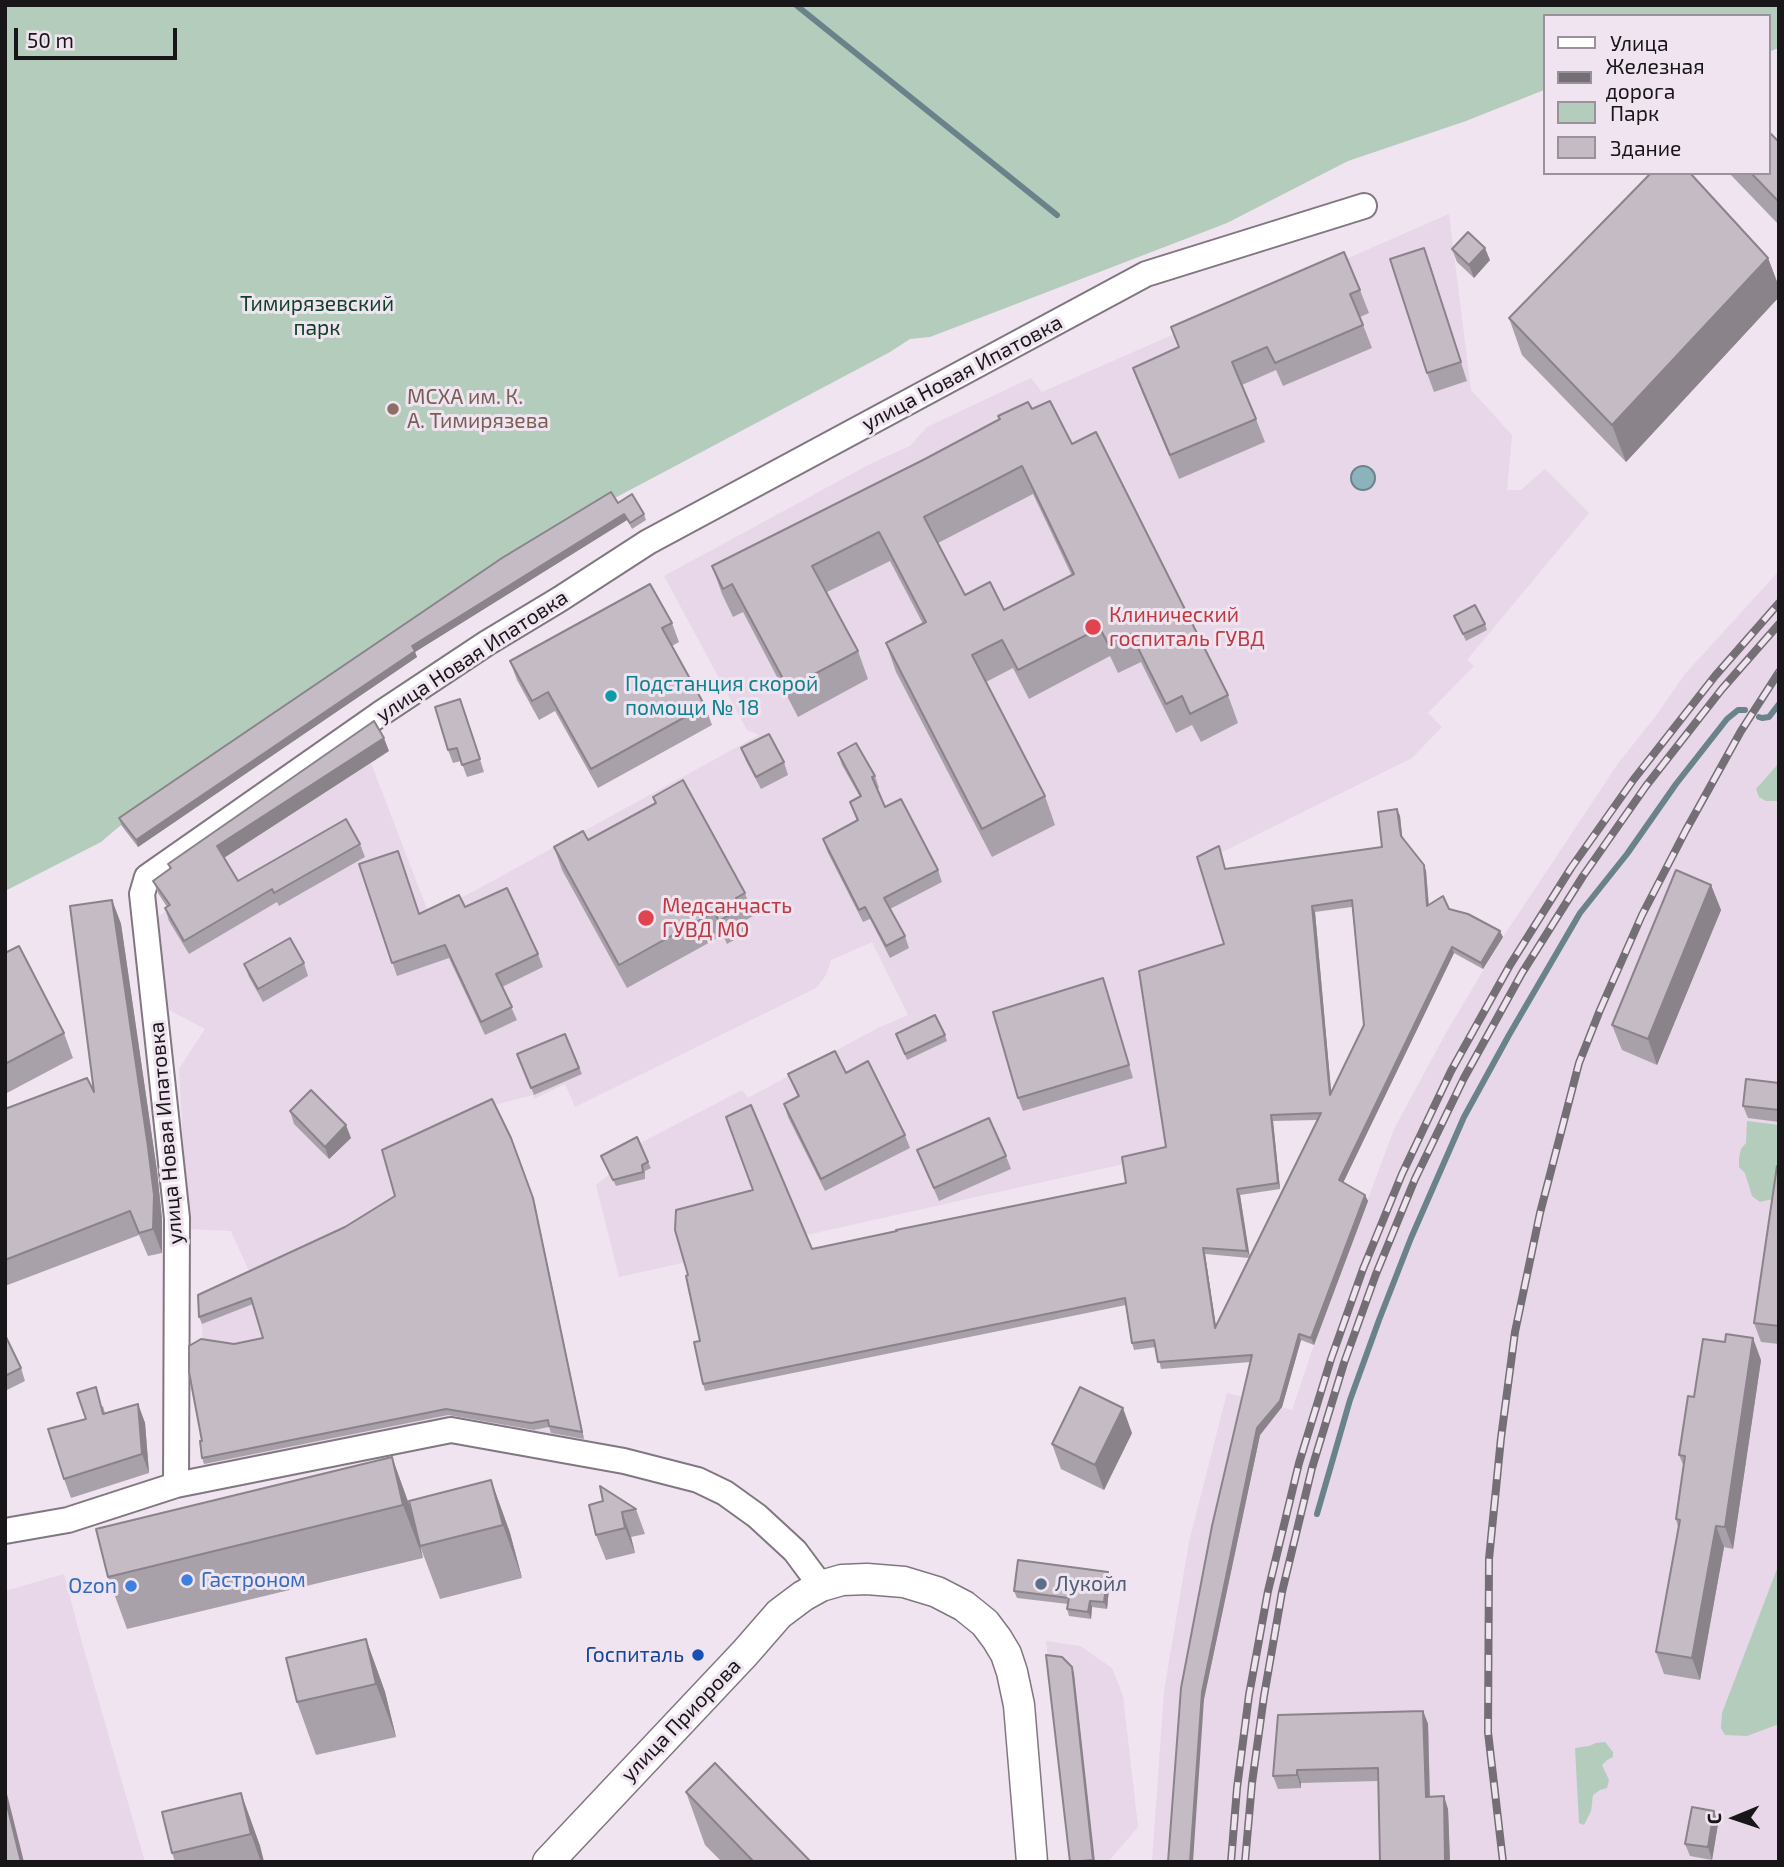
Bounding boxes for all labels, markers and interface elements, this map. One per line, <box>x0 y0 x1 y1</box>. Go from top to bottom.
scale bar <box>18 14 180 58</box>
legend <box>1542 14 1770 175</box>
text: 50 m <box>27 27 74 52</box>
text: Улица <box>1610 30 1669 55</box>
text: Железная дорога <box>1606 53 1705 103</box>
text: Парк <box>1610 100 1659 125</box>
text: Здание <box>1610 135 1681 160</box>
park label: Тимирязевский парк <box>240 291 394 341</box>
street label: улица Новая Ипатовка <box>857 309 1067 437</box>
place label: МСХА им. К. А. Тимирязева <box>407 384 549 434</box>
marker: МСХА им. К. А. Тимирязева <box>385 401 401 417</box>
street label: улица Новая Ипатовка <box>371 585 573 727</box>
place label: Клинический госпиталь ГУВД <box>1109 602 1265 652</box>
marker: Клинический госпиталь ГУВД <box>1083 617 1103 637</box>
place label: Подстанция скорой помощи № 18 <box>625 671 818 721</box>
marker: Подстанция скорой помощи № 18 <box>603 688 619 704</box>
place label: Медсанчасть ГУВД МО <box>662 893 792 943</box>
marker: Медсанчасть ГУВД МО <box>636 908 656 928</box>
street label: улица Новая Ипатовка <box>144 1021 188 1245</box>
place label: Гастроном <box>201 1567 306 1593</box>
place label: Лукойл <box>1055 1571 1127 1597</box>
marker: Гастроном <box>179 1572 195 1588</box>
place label: Ozon <box>68 1573 117 1599</box>
marker: Лукойл <box>1033 1576 1049 1592</box>
marker: Ozon <box>123 1578 139 1594</box>
place label: Госпиталь <box>585 1642 684 1668</box>
marker: Госпиталь <box>690 1647 706 1663</box>
street label: улица Приорова <box>616 1653 746 1787</box>
north arrow <box>1700 1783 1770 1853</box>
text: С <box>1702 1813 1725 1825</box>

